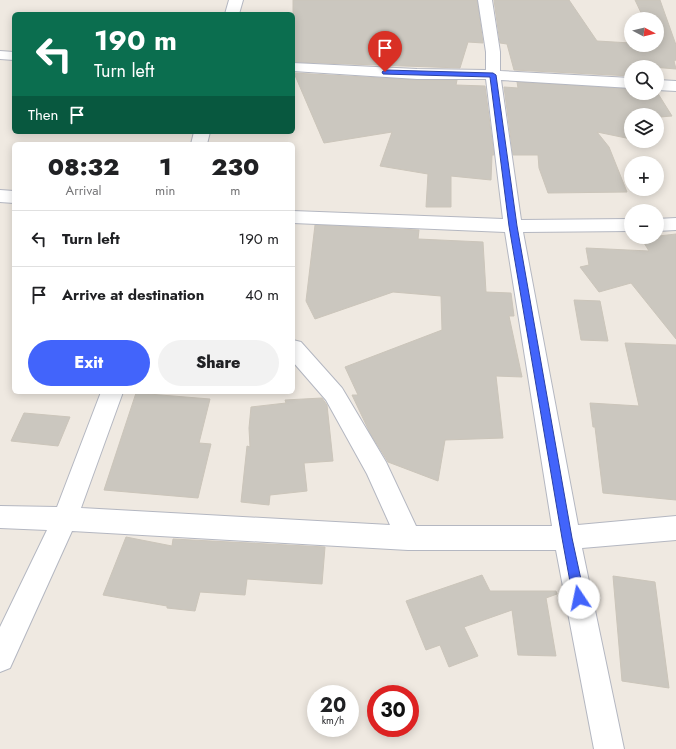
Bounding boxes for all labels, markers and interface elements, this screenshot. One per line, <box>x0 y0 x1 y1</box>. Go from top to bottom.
north arrow <box>624 12 664 52</box>
map controls <box>624 12 664 244</box>
text: 190 m <box>94 20 177 61</box>
icon: left <box>28 28 80 80</box>
pin <box>368 31 402 72</box>
icon: arrive <box>374 37 396 59</box>
text: Turn left <box>94 58 154 84</box>
button: search <box>624 60 664 100</box>
text: Then <box>28 104 58 126</box>
icon: arrive <box>66 104 88 126</box>
button: layers <box>624 108 664 148</box>
text: 08:32 <box>48 149 119 184</box>
text: 1 <box>159 149 172 184</box>
text: 230 <box>211 149 259 184</box>
button: + <box>624 156 664 196</box>
text: Arrival <box>66 181 101 200</box>
text: min <box>155 181 175 200</box>
text: m <box>230 181 240 200</box>
button: − <box>624 204 664 244</box>
icon: left <box>28 228 50 250</box>
text: Turn left <box>62 228 120 250</box>
text: 190 m <box>238 228 279 250</box>
icon: arrive <box>28 284 50 306</box>
text: Arrive at destination <box>62 284 204 306</box>
text: 40 m <box>245 284 279 306</box>
button: Exit <box>28 340 150 386</box>
button: Share <box>158 340 279 386</box>
position arrow <box>558 577 600 619</box>
speed limit sign: 30 <box>367 685 419 737</box>
text: 20 <box>320 691 346 720</box>
text: km/h <box>322 713 344 728</box>

